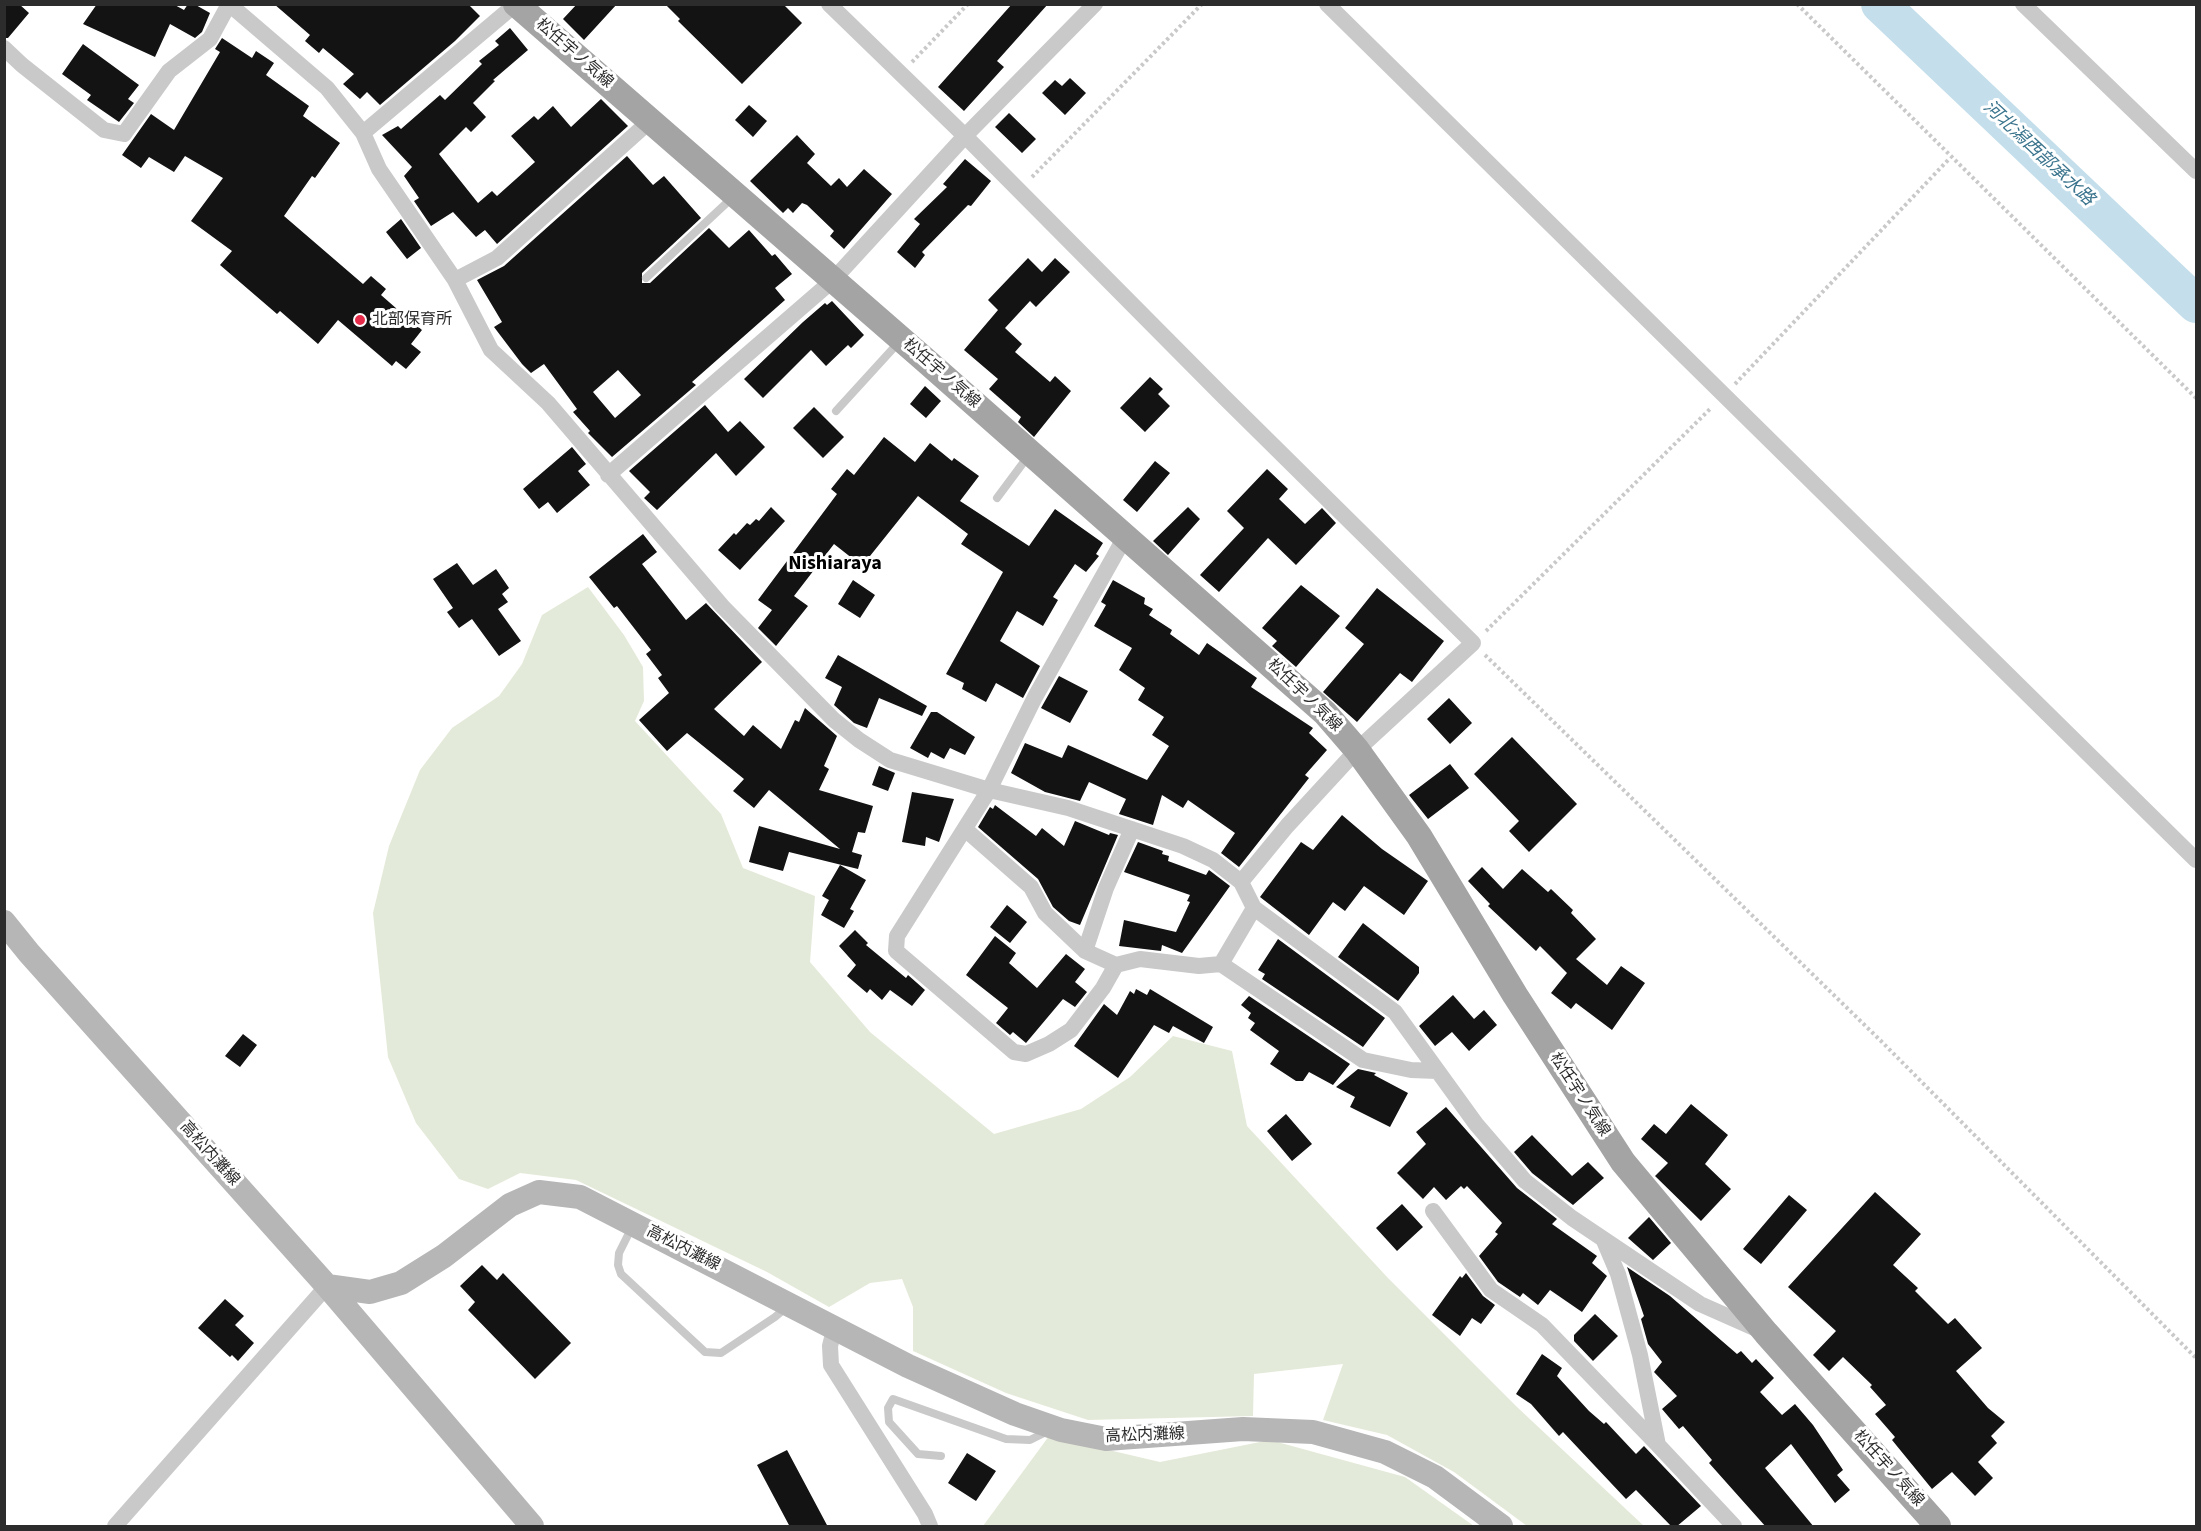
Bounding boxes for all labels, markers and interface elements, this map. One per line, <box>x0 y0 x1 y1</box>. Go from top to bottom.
street label: 松任宇ノ気線 <box>531 15 617 93</box>
water label: 河北潟西部承水路 <box>1978 97 2098 211</box>
place label: 北部保育所 <box>372 310 452 330</box>
marker: 北部保育所 <box>353 313 367 327</box>
street label: 松任宇ノ気線 <box>898 335 984 413</box>
district label: Nishiaraya <box>788 553 882 577</box>
street label: 松任宇ノ気線 <box>1263 656 1345 736</box>
street label: 松任宇ノ気線 <box>1545 1050 1613 1140</box>
street label: 高松内灘線 <box>175 1118 243 1190</box>
street label: 高松内灘線 <box>643 1222 723 1276</box>
street label: 高松内灘線 <box>1105 1425 1185 1447</box>
street label: 松任宇ノ気線 <box>1849 1427 1927 1511</box>

